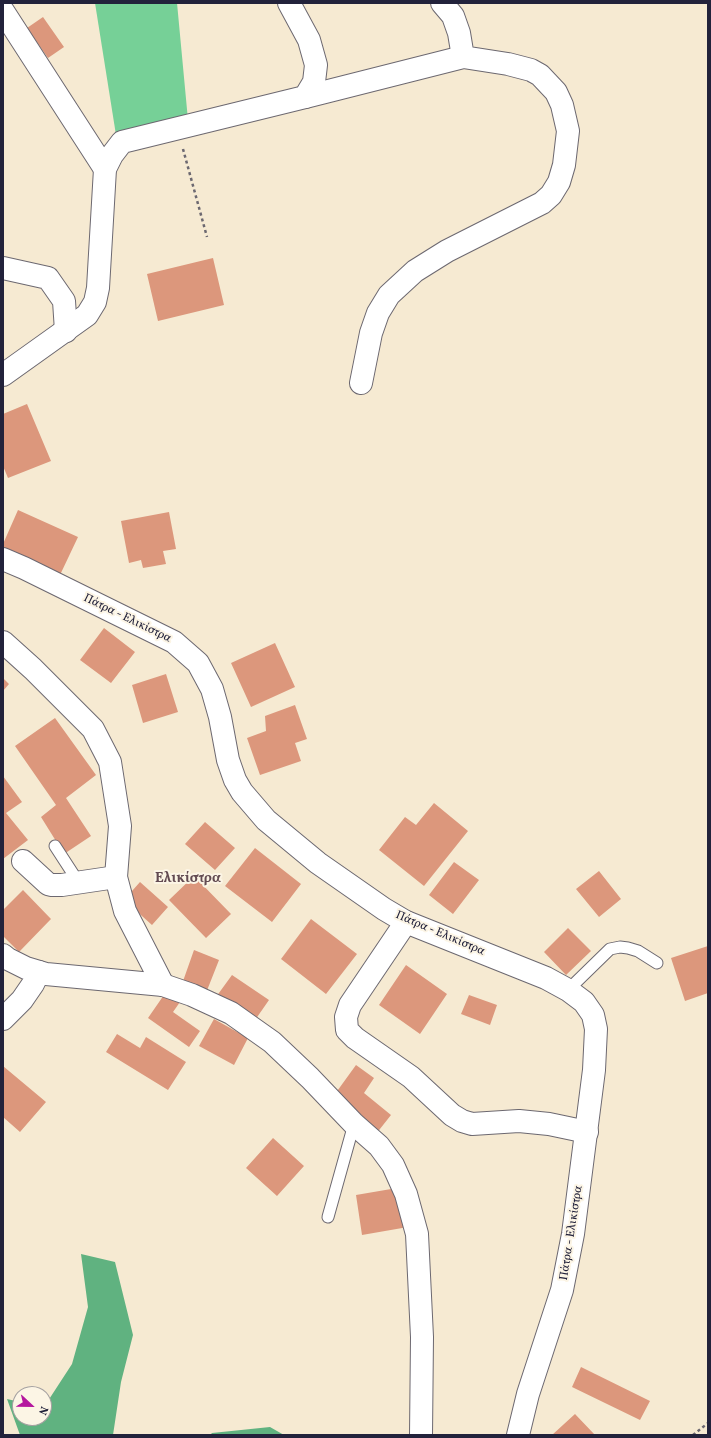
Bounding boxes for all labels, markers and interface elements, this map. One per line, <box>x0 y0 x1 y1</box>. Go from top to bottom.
street label: Πάτρα - Ελικίστρα <box>81 592 173 646</box>
district label: Ελικίστρα <box>155 871 221 887</box>
street label: Πάτρα - Ελικίστρα <box>393 909 487 959</box>
street label: Πάτρα - Ελικίστρα <box>557 1185 587 1281</box>
north arrow <box>12 1386 52 1426</box>
text: N <box>34 1404 51 1417</box>

